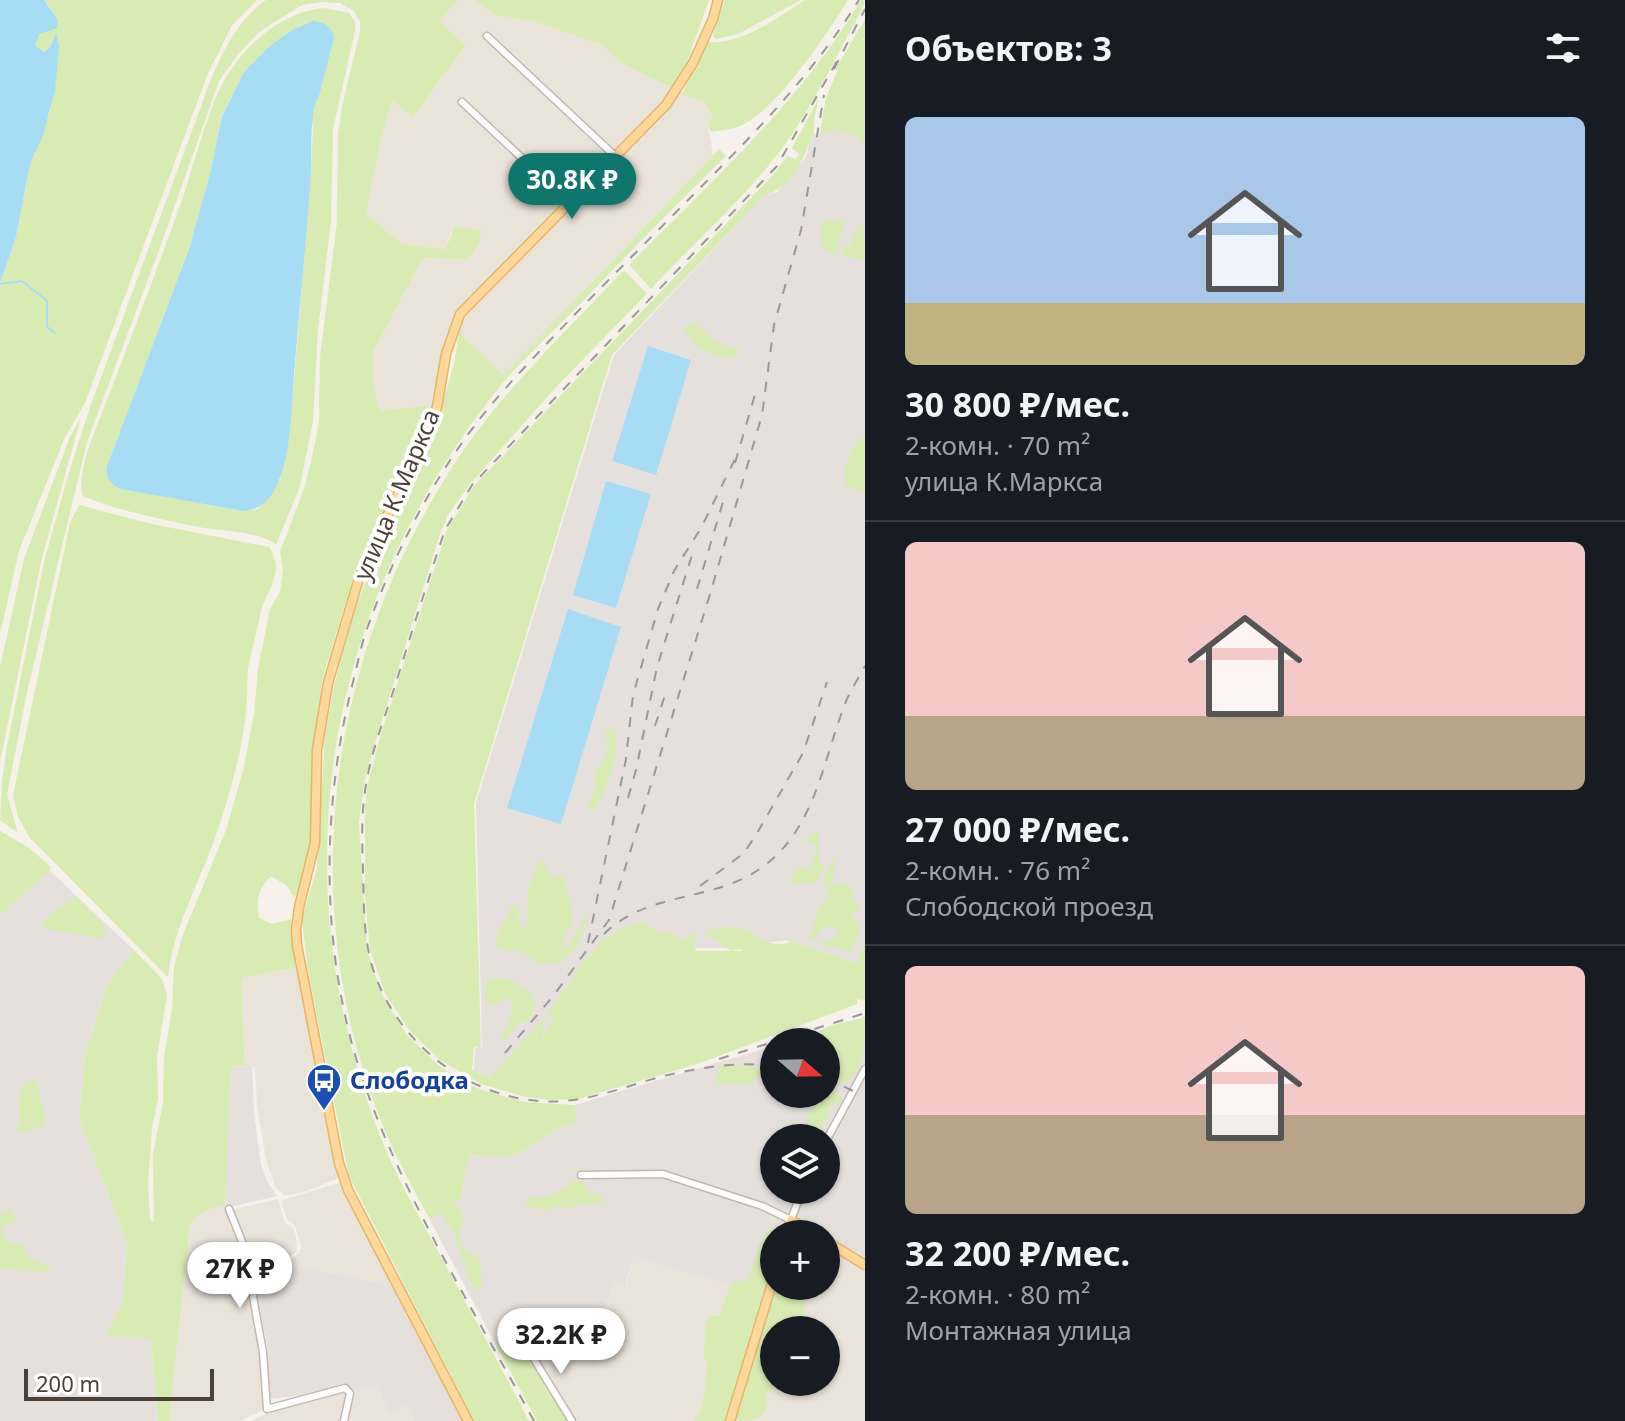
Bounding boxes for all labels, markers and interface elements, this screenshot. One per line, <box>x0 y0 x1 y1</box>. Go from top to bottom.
text: Объектов: 3 <box>905 25 1112 71</box>
icon: filters <box>1541 26 1585 70</box>
pin: 30.8K ₽ <box>498 153 646 221</box>
text: 30.8K ₽ <box>526 161 618 197</box>
icon: home <box>1173 169 1317 313</box>
text: 30 800 ₽/мес. <box>905 381 1130 427</box>
street label: улица К.Маркса <box>345 404 447 585</box>
text: 2-комн. · 70 m² <box>905 427 1090 463</box>
text: улица К.Маркса <box>905 463 1103 499</box>
icon: home <box>1173 594 1317 738</box>
text: 27 000 ₽/мес. <box>905 806 1130 852</box>
text: 2-комн. · 76 m² <box>905 852 1090 888</box>
text: Слободской проезд <box>905 888 1153 924</box>
icon: home <box>1173 1018 1317 1162</box>
north arrow <box>760 1028 840 1108</box>
map controls <box>760 1028 840 1396</box>
bus stop icon: Слободка <box>305 1062 343 1112</box>
place label: Слободка <box>350 1063 469 1096</box>
button: layers <box>760 1124 840 1204</box>
button: + <box>760 1220 840 1300</box>
text: 32 200 ₽/мес. <box>905 1230 1130 1276</box>
pin: 27K ₽ <box>184 1242 296 1310</box>
text: 27K ₽ <box>205 1250 275 1286</box>
text: 2-комн. · 80 m² <box>905 1276 1090 1312</box>
pin: 32.2K ₽ <box>487 1308 635 1376</box>
text: Монтажная улица <box>905 1312 1132 1348</box>
text: 32.2K ₽ <box>515 1316 607 1352</box>
button: − <box>760 1316 840 1396</box>
scale bar <box>24 1365 214 1401</box>
text: 200 m <box>36 1368 100 1398</box>

